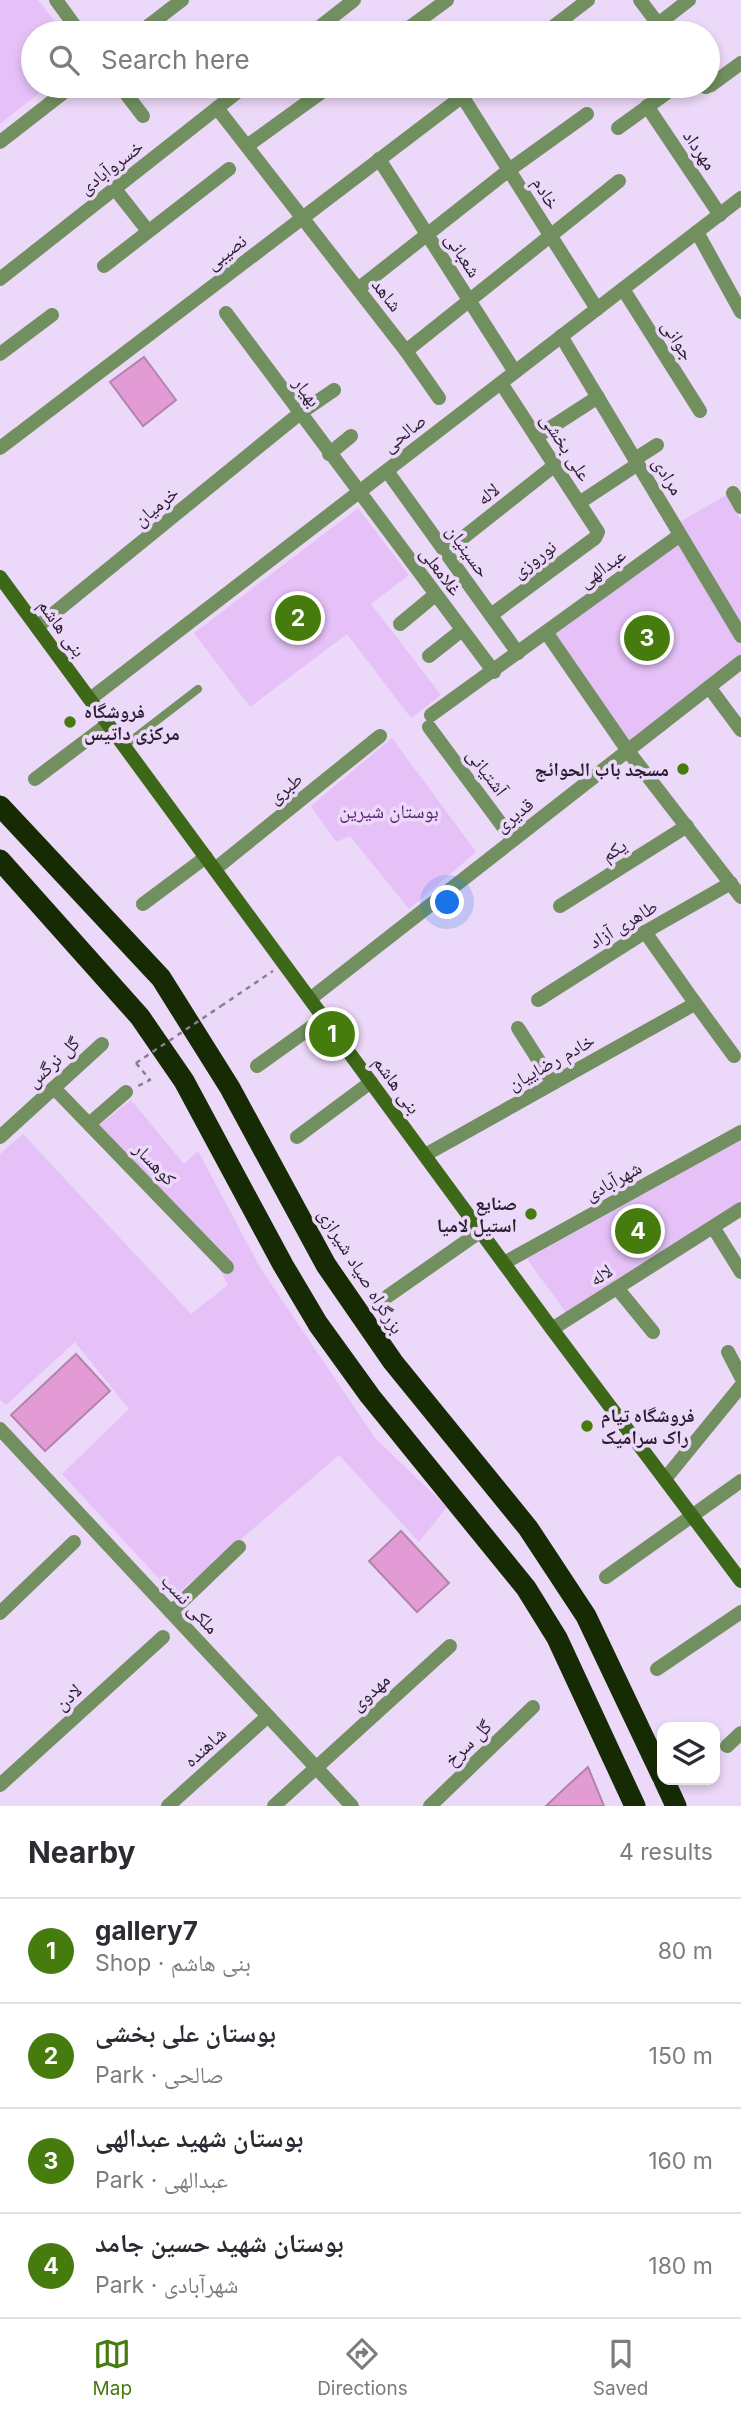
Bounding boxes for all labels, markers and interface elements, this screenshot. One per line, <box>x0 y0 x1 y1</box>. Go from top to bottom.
search box <box>21 21 720 98</box>
icon: search <box>45 41 83 79</box>
text: Search here <box>101 44 250 75</box>
street label: مهرداد <box>678 125 722 175</box>
street label: خسروآبادی <box>74 135 148 199</box>
street label: خادم <box>526 172 565 215</box>
street label: شعبانی <box>440 228 486 282</box>
street label: نصیبی <box>201 229 251 275</box>
street label: شاهد <box>367 274 407 316</box>
street label: جوانی <box>657 315 699 365</box>
street label: بهیار <box>288 372 326 411</box>
street label: صالحی <box>377 409 431 457</box>
street label: علی بخشی <box>536 409 597 486</box>
street label: مرادی <box>648 453 688 499</box>
street label: لاله <box>472 478 504 510</box>
street label: خرمیان <box>129 481 183 531</box>
street label: حسینیان <box>441 520 495 582</box>
street label: نوروزی <box>507 535 561 583</box>
street label: غلامعلی <box>415 542 467 600</box>
street label: عبدالهی <box>574 543 631 593</box>
pin: 2 <box>275 592 321 644</box>
street label: بنی هاشم <box>32 594 91 662</box>
pin: 3 <box>624 612 670 664</box>
place label: فروشگاه مرکزی داتیس <box>84 700 180 745</box>
marker: فروشگاه مرکزی داتیس <box>62 714 78 730</box>
street label: آشتیانی <box>462 744 513 801</box>
place label: مسجد باب الحوائج <box>534 758 669 782</box>
marker: مسجد باب الحوائج <box>675 761 691 777</box>
street label: طبری <box>263 767 307 809</box>
street label: قدیری <box>490 793 538 837</box>
park label: بوستان شیرین <box>339 800 439 823</box>
street label: یکم <box>597 834 631 867</box>
your location <box>430 885 464 919</box>
street label: طاهری آزاد <box>584 895 662 953</box>
pin: 1 <box>309 1008 355 1060</box>
street label: خادم رضاییان <box>504 1029 599 1097</box>
street label: گل نرگس <box>22 1031 85 1092</box>
street label: بنی هاشم <box>367 1051 426 1119</box>
street label: کوهسار <box>128 1137 181 1190</box>
street label: شهرآبادی <box>580 1156 646 1206</box>
place label: صنایع استیل لامیا <box>437 1192 517 1237</box>
street label: بزرگراه صیاد شیرازی <box>313 1204 409 1338</box>
pin: 4 <box>615 1205 661 1257</box>
marker: صنایع استیل لامیا <box>523 1206 539 1222</box>
street label: لاله <box>585 1259 617 1291</box>
place label: فروشگاه تیام راک سرامیک <box>601 1404 695 1449</box>
marker: فروشگاه تیام راک سرامیک <box>579 1418 595 1434</box>
street label: ملکی نسب <box>156 1569 224 1639</box>
street label: مهدوی <box>345 1668 395 1716</box>
street label: لادن <box>50 1679 86 1715</box>
street label: گل سرخ <box>440 1715 496 1771</box>
street label: شاهنده <box>179 1722 231 1772</box>
map controls <box>657 1722 720 1785</box>
button: layers <box>657 1722 720 1785</box>
text: Nearby <box>28 1834 136 1870</box>
text: 4 results <box>619 1838 713 1866</box>
text: gallery7 <box>95 1915 198 1946</box>
text: 1 <box>46 1937 56 1965</box>
text: 80 m <box>658 1937 713 1965</box>
text: Shop · بنی هاشم <box>95 1949 251 1977</box>
text: بوستان علی بخشی <box>95 2017 276 2048</box>
text: 2 <box>44 2042 58 2070</box>
text: 150 m <box>649 2042 713 2070</box>
text: Park · صالحی <box>95 2061 224 2089</box>
text: بوستان شهید عبدالهی <box>95 2122 303 2153</box>
text: 3 <box>44 2147 58 2175</box>
text: 160 m <box>648 2147 713 2175</box>
text: Park · عبدالهی <box>95 2166 228 2194</box>
text: بوستان شهید حسین جامد <box>95 2227 344 2258</box>
text: 4 <box>43 2252 59 2280</box>
text: 180 m <box>648 2252 713 2280</box>
text: Park · شهرآبادی <box>95 2271 238 2299</box>
tab: Map <box>93 2335 132 2400</box>
tab: Directions <box>317 2335 408 2400</box>
tab: Saved <box>593 2335 648 2400</box>

